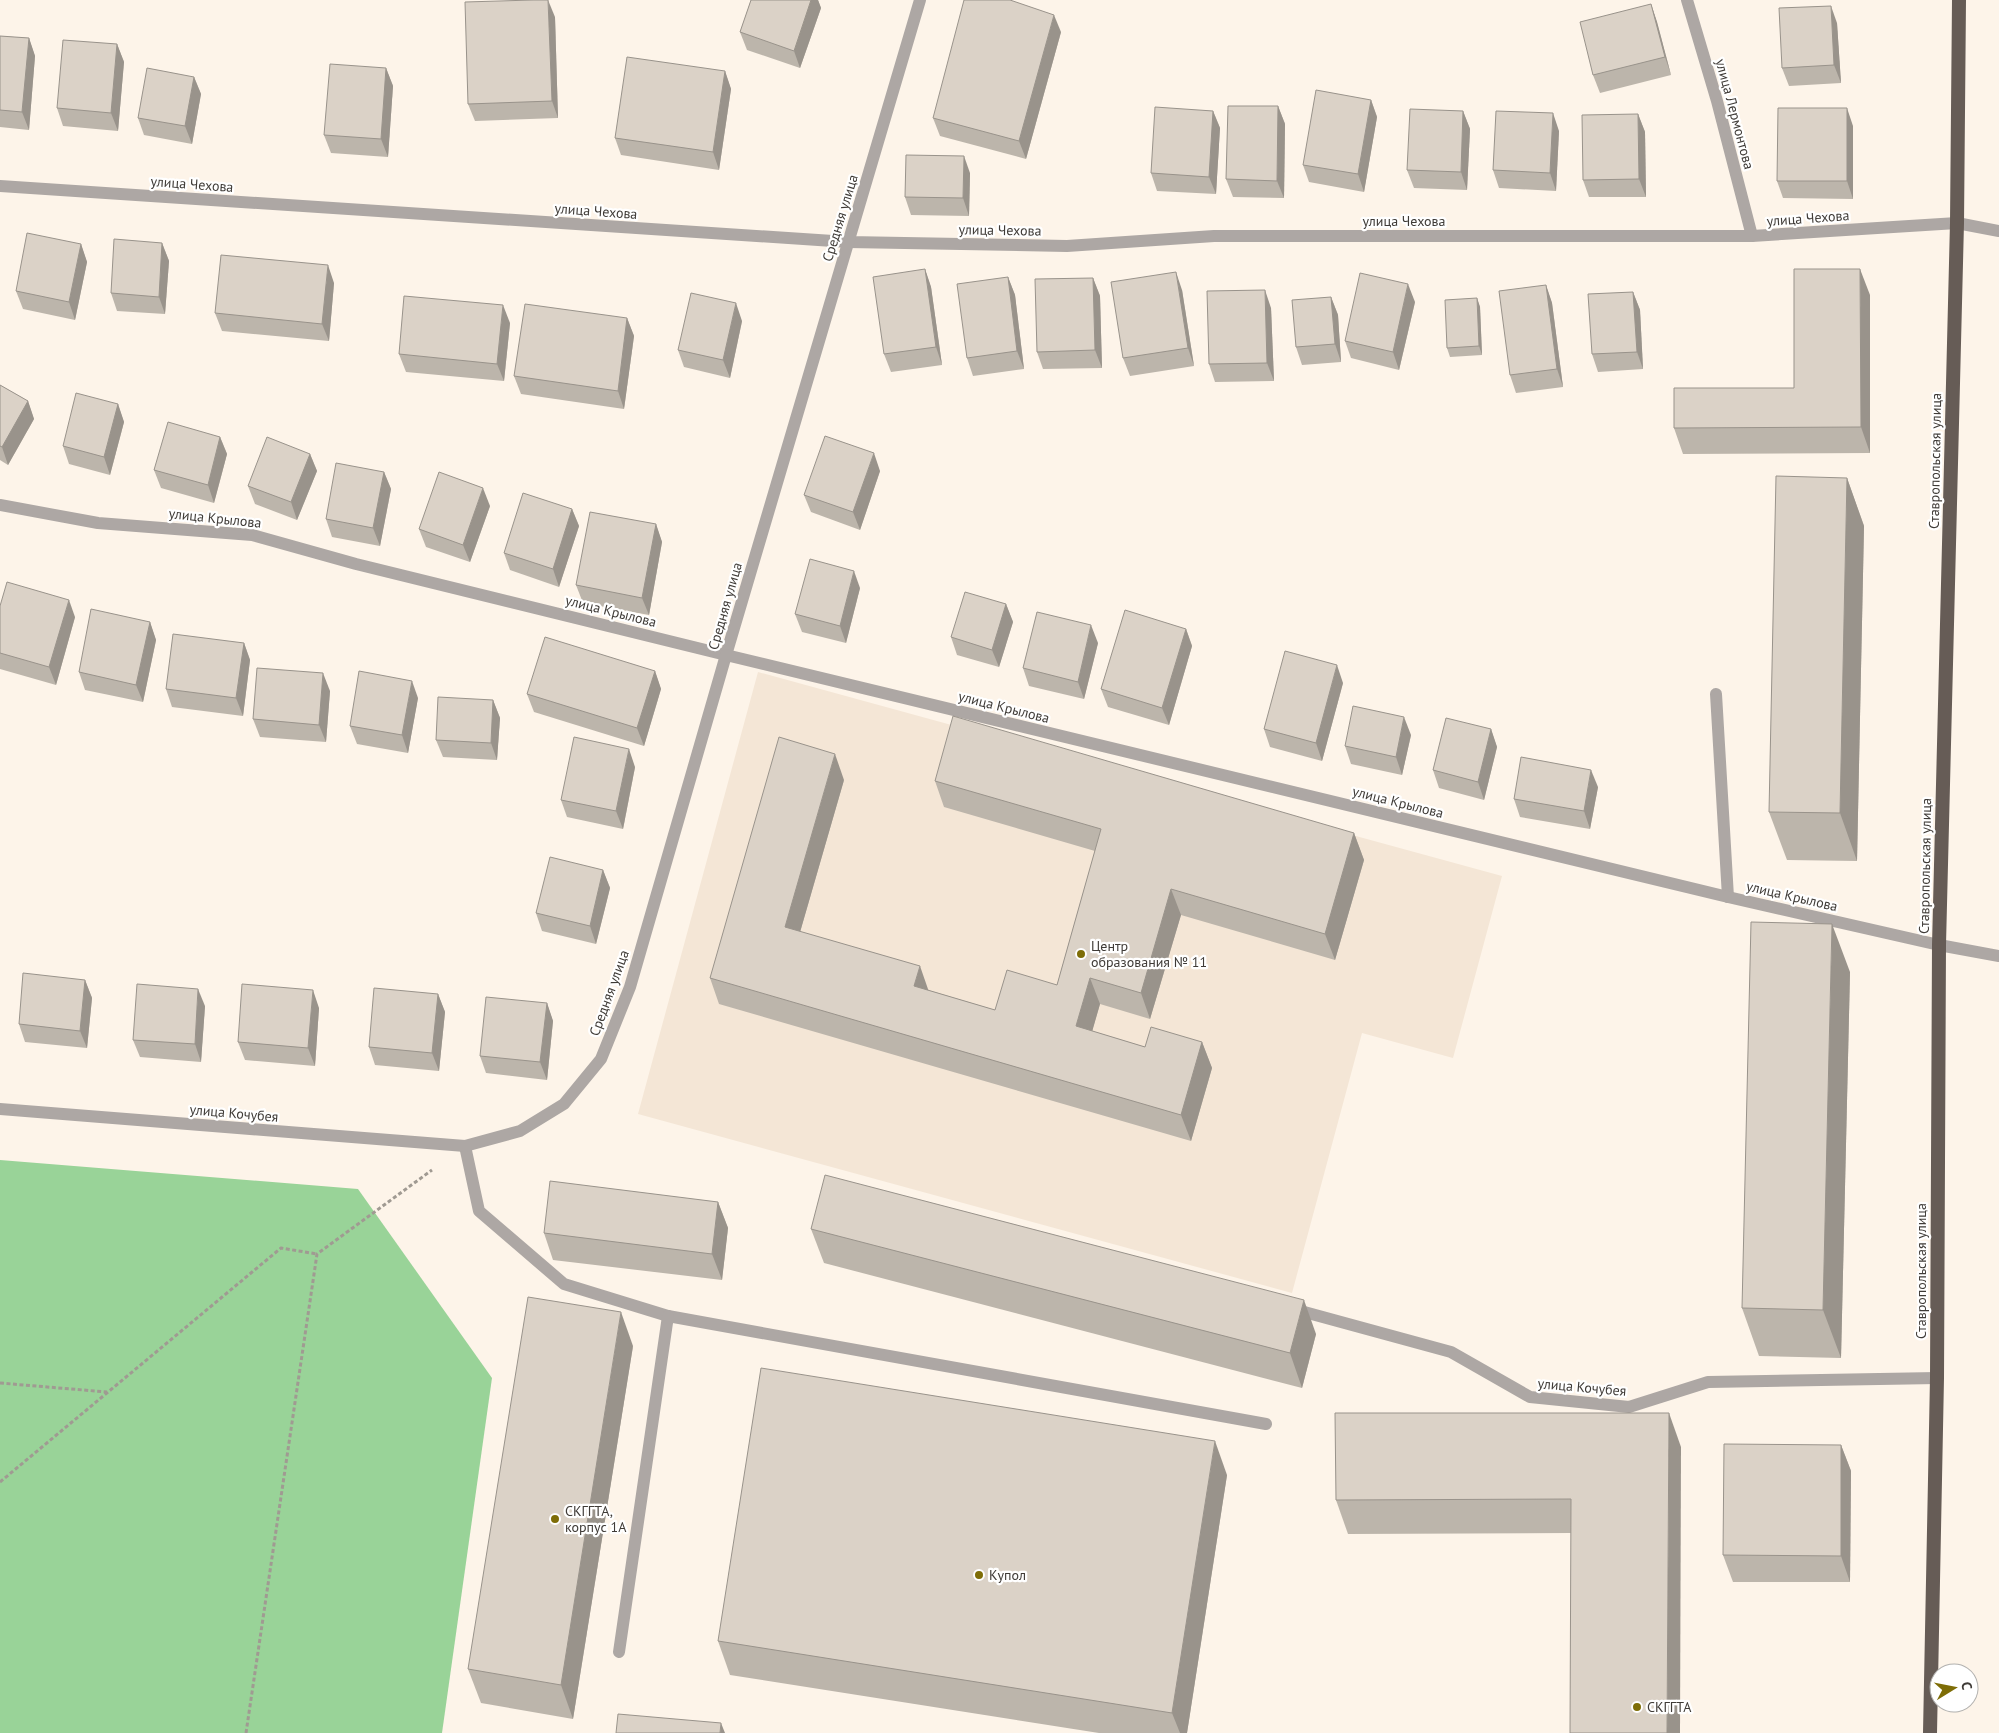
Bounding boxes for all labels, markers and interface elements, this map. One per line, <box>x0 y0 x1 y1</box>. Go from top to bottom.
street label: улица Лермонтова <box>1712 57 1758 171</box>
street label: улица Чехова <box>150 172 234 196</box>
street label: Средняя улица <box>818 172 862 264</box>
street label: улица Чехова <box>554 199 638 223</box>
street label: улица Чехова <box>1766 206 1850 230</box>
street label: улица Чехова <box>1363 212 1446 230</box>
street label: улица Чехова <box>958 220 1042 240</box>
street label: Ставропольская улица <box>1925 393 1945 529</box>
street label: улица Крылова <box>168 504 262 532</box>
street label: Средняя улица <box>704 560 746 652</box>
street label: улица Крылова <box>564 591 658 631</box>
street label: улица Крылова <box>957 687 1051 727</box>
street label: улица Крылова <box>1351 782 1445 822</box>
street label: Ставропольская улица <box>1915 798 1935 934</box>
street label: улица Крылова <box>1745 877 1839 915</box>
place label: Центр образования № 11 <box>1091 937 1207 971</box>
street label: Средняя улица <box>585 948 633 1038</box>
marker: Центр образования № 11 <box>1075 948 1087 960</box>
street label: улица Кочубея <box>189 1100 279 1126</box>
street label: Ставропольская улица <box>1912 1203 1930 1339</box>
street label: улица Кочубея <box>1537 1374 1627 1400</box>
place label: СКГГТА, корпус 1А <box>565 1502 627 1536</box>
marker: СКГГТА, корпус 1А <box>549 1513 561 1525</box>
place label: Купол <box>989 1566 1026 1584</box>
marker: Купол <box>973 1569 985 1581</box>
north arrow <box>1929 1663 1979 1713</box>
text: С <box>1957 1680 1976 1691</box>
place label: СКГГТА <box>1647 1698 1692 1716</box>
marker: СКГГТА <box>1631 1701 1643 1713</box>

